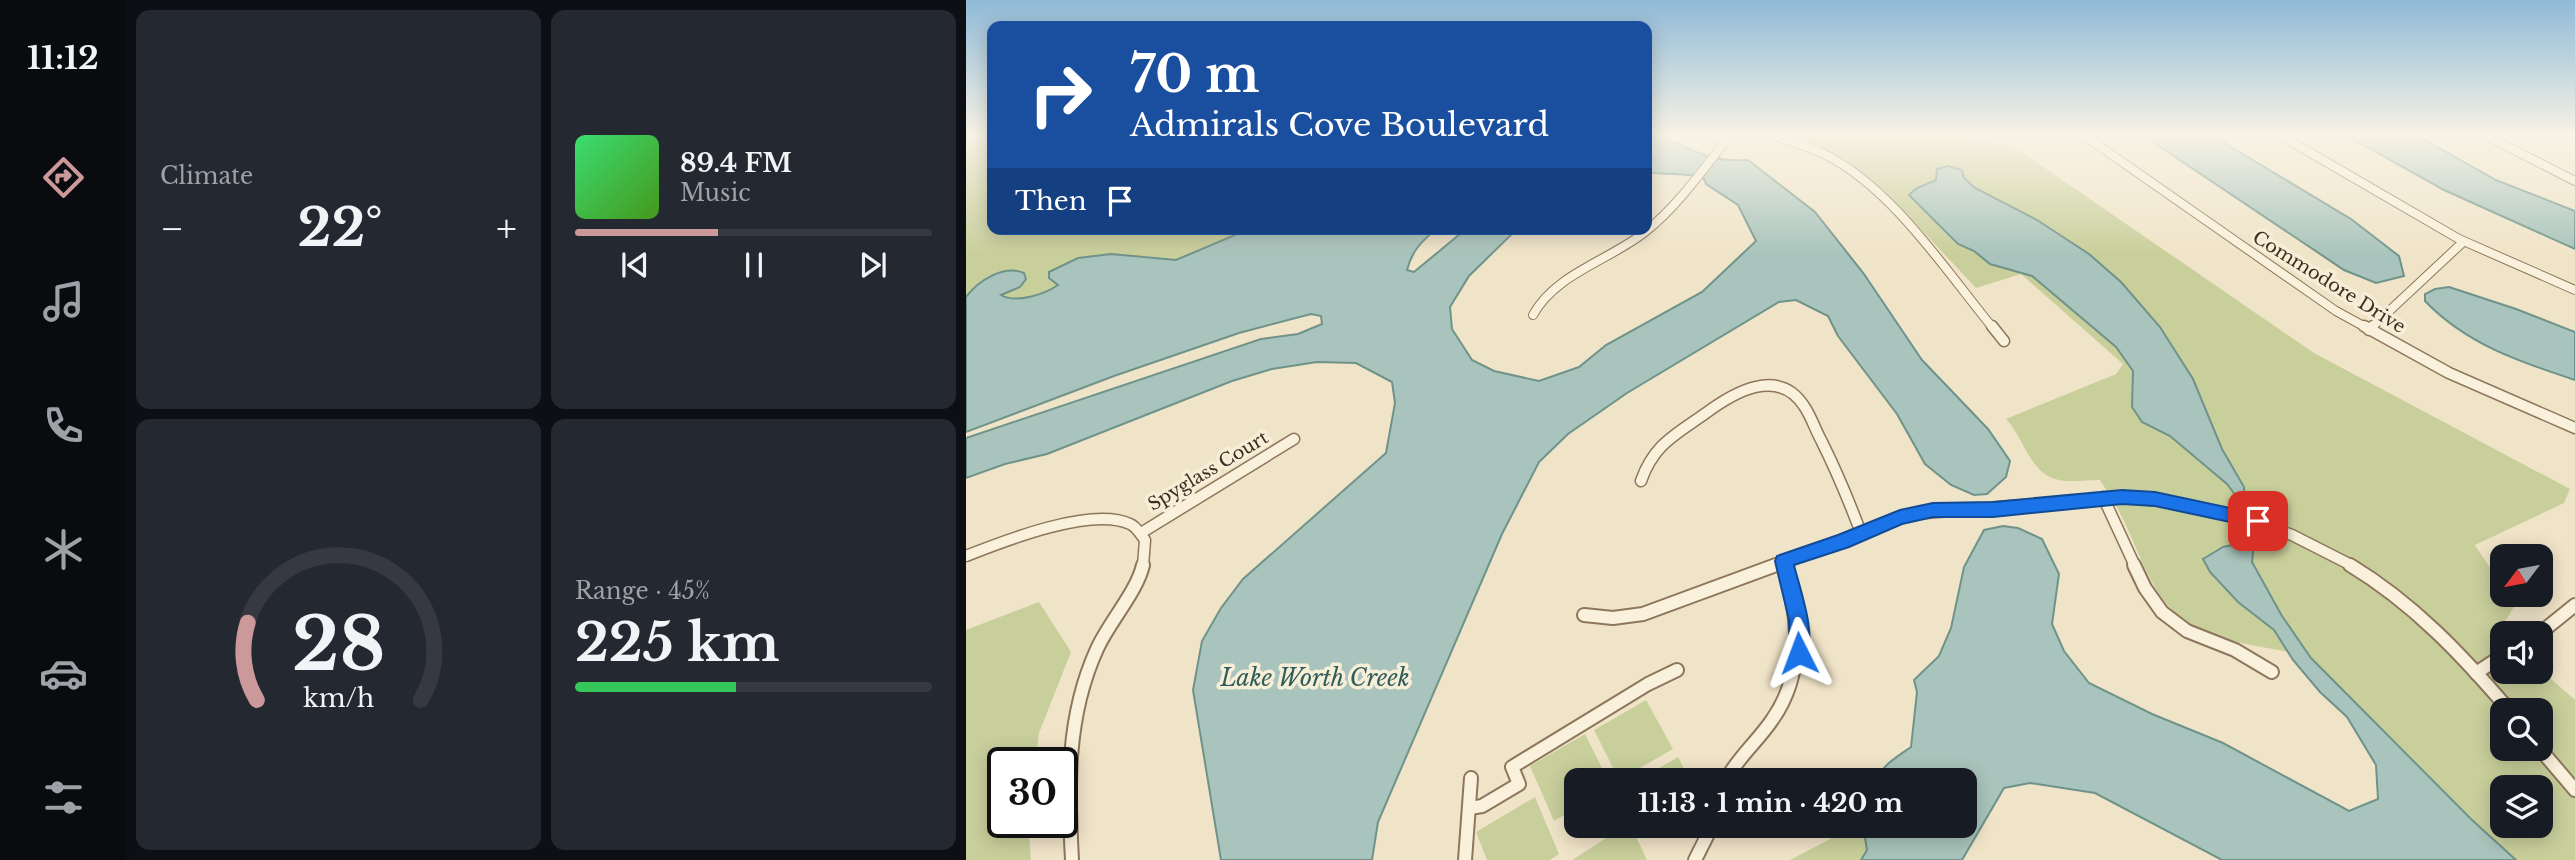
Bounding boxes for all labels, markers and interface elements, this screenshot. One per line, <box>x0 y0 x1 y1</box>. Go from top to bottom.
text: 11:12 <box>27 38 99 78</box>
text: 70 m <box>1130 44 1260 105</box>
icon: right <box>1015 49 1106 140</box>
text: Admirals Cove Boulevard <box>1130 105 1549 145</box>
text: 89.4 FM <box>680 147 792 179</box>
icon: directions <box>39 153 88 202</box>
text: Climate <box>160 162 253 190</box>
text: Music <box>680 179 751 207</box>
icon: arrive <box>1101 182 1139 220</box>
text: Then <box>1015 185 1087 217</box>
text: 22° <box>298 196 383 260</box>
text: − <box>160 205 184 252</box>
text: + <box>496 205 517 252</box>
street label: Commodore Drive <box>2249 226 2409 338</box>
icon: previous <box>616 246 654 284</box>
icon: pause <box>735 246 773 284</box>
icon: next <box>854 246 892 284</box>
icon: music <box>39 277 88 326</box>
icon: phone <box>39 401 88 450</box>
street label: Spyglass Court <box>1144 426 1272 516</box>
pin <box>2228 491 2288 551</box>
icon: arrive <box>2239 502 2277 540</box>
icon: climate <box>39 525 88 574</box>
north arrow <box>2490 544 2553 607</box>
map controls <box>2490 544 2553 838</box>
text: Range · 45% <box>575 577 710 605</box>
text: 28 <box>292 600 385 691</box>
text: 225 km <box>575 611 780 675</box>
position arrow <box>1762 616 1836 690</box>
button: sound <box>2490 621 2553 684</box>
icon: car <box>39 649 88 698</box>
water label: Lake Worth Creek <box>1219 664 1410 692</box>
text: km/h <box>303 683 374 714</box>
button: search <box>2490 698 2553 761</box>
speed limit sign: 30 <box>987 747 1078 838</box>
icon: filters <box>39 773 88 822</box>
button: layers <box>2490 775 2553 838</box>
text: 11:13 · 1 min · 420 m <box>1638 787 1903 819</box>

